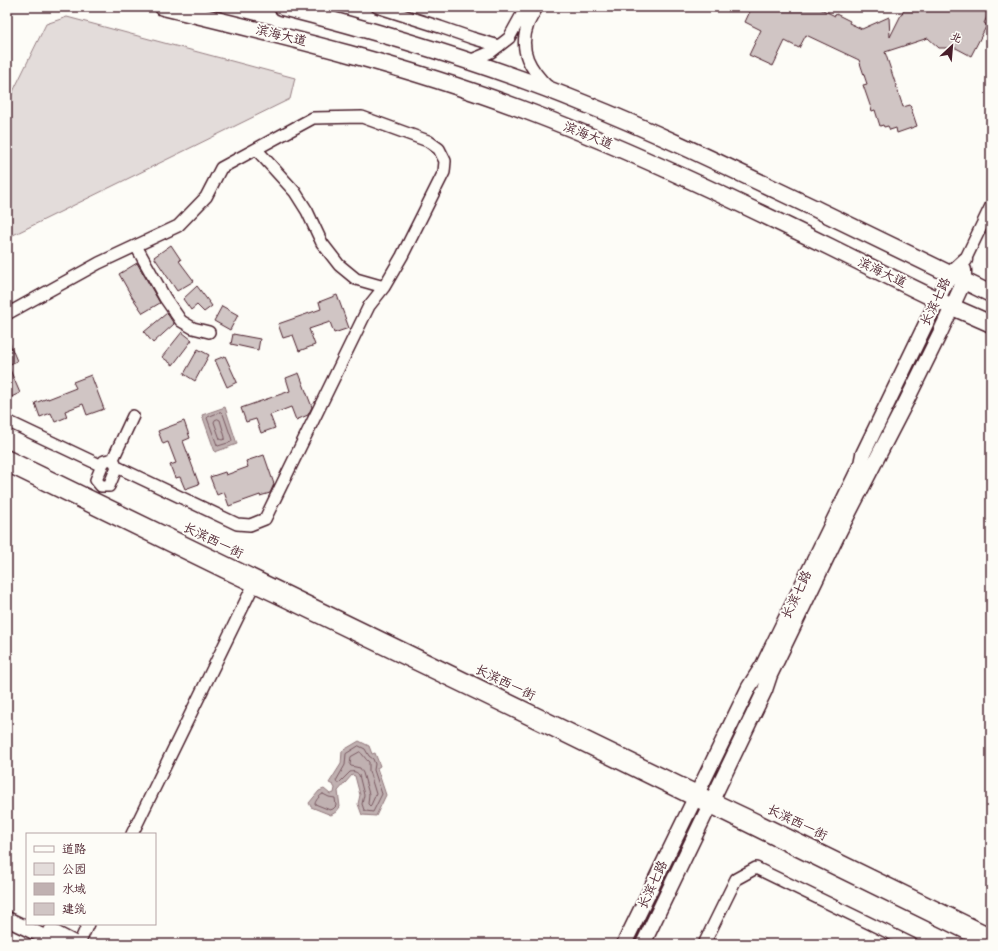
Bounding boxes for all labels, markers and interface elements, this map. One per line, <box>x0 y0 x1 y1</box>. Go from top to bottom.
street label: 滨海大道 <box>253 20 309 52</box>
north arrow <box>932 26 972 66</box>
text: 北 <box>947 27 965 48</box>
street label: 滨海大道 <box>560 117 616 155</box>
street label: 滨海大道 <box>854 252 910 294</box>
street label: 长滨七路 <box>915 274 957 330</box>
street label: 长滨西一街 <box>179 517 247 565</box>
street label: 长滨七路 <box>776 567 818 623</box>
street label: 长滨西一街 <box>471 659 539 707</box>
street label: 长滨西一街 <box>763 799 831 847</box>
legend <box>26 833 156 925</box>
text: 道路 <box>62 840 86 859</box>
street label: 长滨七路 <box>632 857 674 913</box>
text: 公园 <box>62 860 86 879</box>
text: 水域 <box>62 880 86 899</box>
text: 建筑 <box>62 900 86 919</box>

